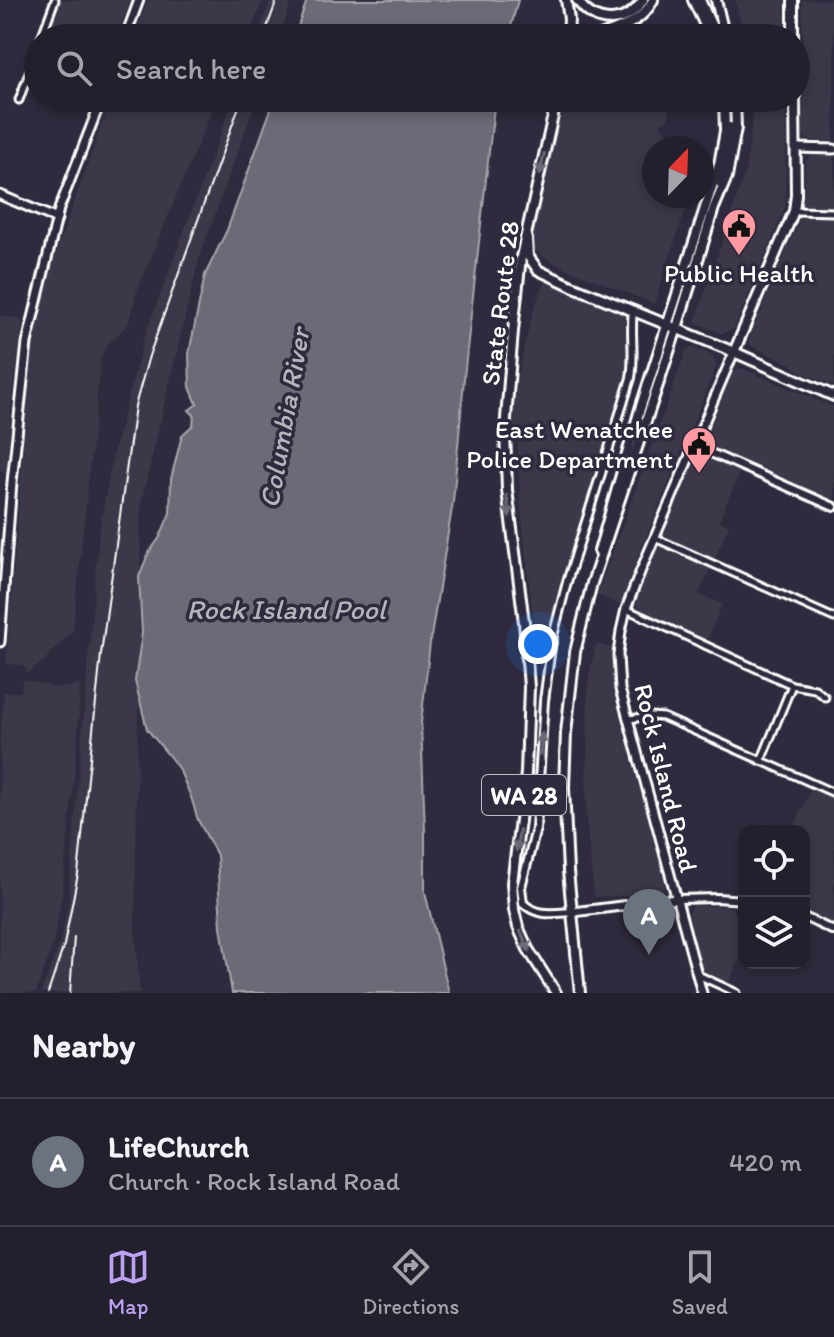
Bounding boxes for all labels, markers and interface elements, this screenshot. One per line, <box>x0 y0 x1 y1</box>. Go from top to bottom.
search box <box>24 24 810 112</box>
icon: search <box>52 46 96 90</box>
text: Search here <box>116 50 266 87</box>
north arrow <box>642 136 714 208</box>
one-way arrow <box>535 151 548 176</box>
public building icon: Public Health <box>720 207 758 257</box>
street label: State Route 28 <box>474 219 526 387</box>
place label: Public Health <box>664 257 814 289</box>
water label: Columbia River <box>251 322 317 510</box>
place label: East Wenatchee Police Department <box>466 413 673 475</box>
public building icon: East Wenatchee Police Department <box>680 425 718 475</box>
one-way arrow <box>502 494 515 519</box>
water label: Rock Island Pool <box>186 592 388 626</box>
your location <box>518 624 558 664</box>
street label: Rock Island Road <box>627 680 705 876</box>
one-way arrow <box>535 731 548 756</box>
road number: WA 28 <box>482 775 566 815</box>
map controls <box>738 825 810 969</box>
button: locate <box>738 825 810 897</box>
one-way arrow <box>511 828 524 853</box>
pin: A <box>623 889 675 955</box>
button: layers <box>738 897 810 969</box>
one-way arrow <box>518 930 531 953</box>
text: Nearby <box>32 1025 135 1066</box>
text: LifeChurch <box>108 1128 249 1165</box>
text: A <box>50 1146 66 1178</box>
text: 420 m <box>729 1146 802 1178</box>
text: Church · Rock Island Road <box>108 1165 400 1197</box>
tab: Map <box>106 1245 150 1320</box>
tab: Directions <box>363 1245 459 1320</box>
tab: Saved <box>672 1245 728 1320</box>

